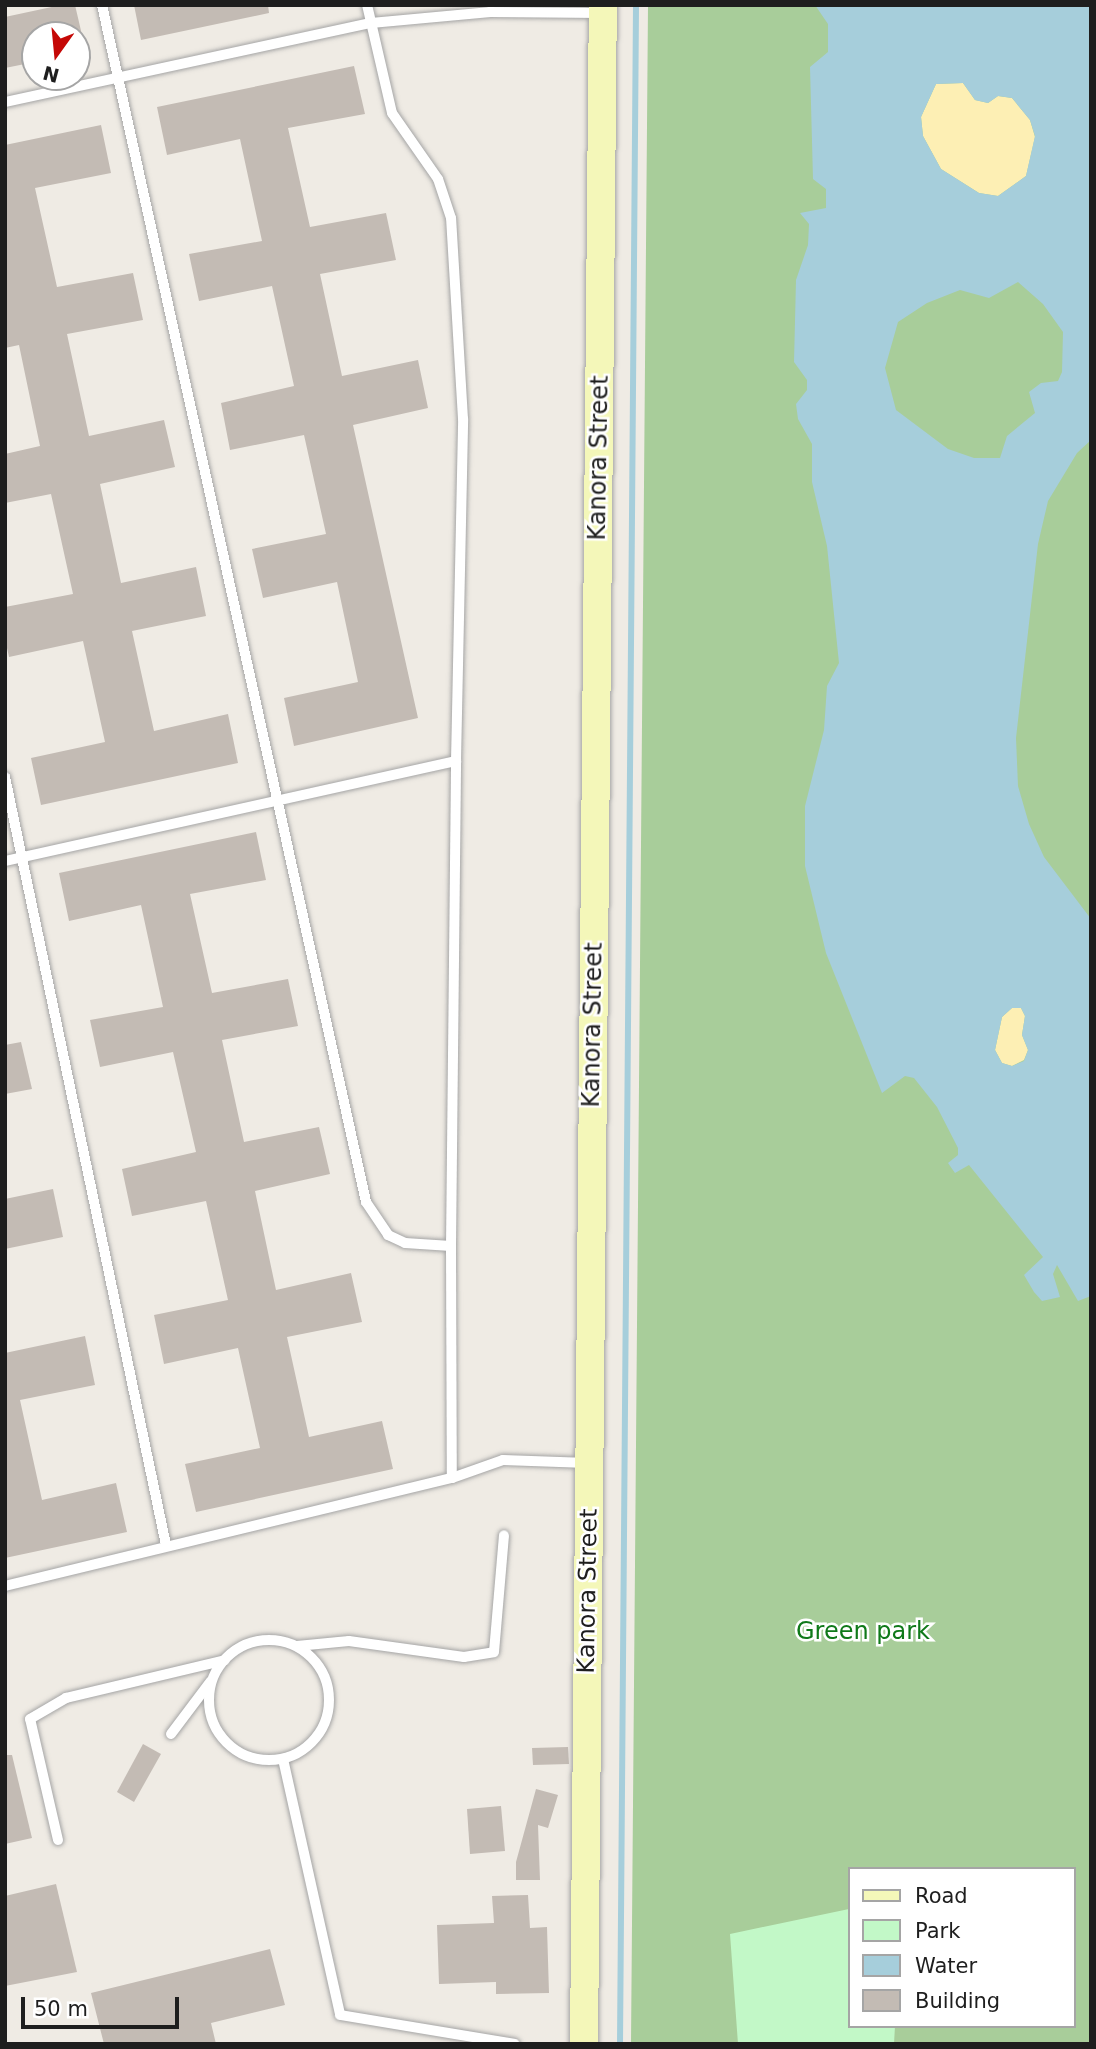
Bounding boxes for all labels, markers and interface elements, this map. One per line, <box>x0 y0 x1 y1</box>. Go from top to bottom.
north arrow <box>21 21 91 91</box>
text: N <box>41 62 62 87</box>
street label: Kanora Street <box>583 375 615 541</box>
street label: Kanora Street <box>577 942 609 1108</box>
street label: Kanora Street <box>572 1508 604 1674</box>
park label: Green park <box>796 1618 930 1646</box>
legend <box>848 1867 1075 2028</box>
text: Road <box>915 1884 968 1908</box>
text: Park <box>915 1919 960 1943</box>
text: Water <box>915 1954 977 1978</box>
scale bar <box>24 1982 182 2026</box>
text: Building <box>915 1989 1000 2013</box>
text: 50 m <box>34 1997 88 2021</box>

